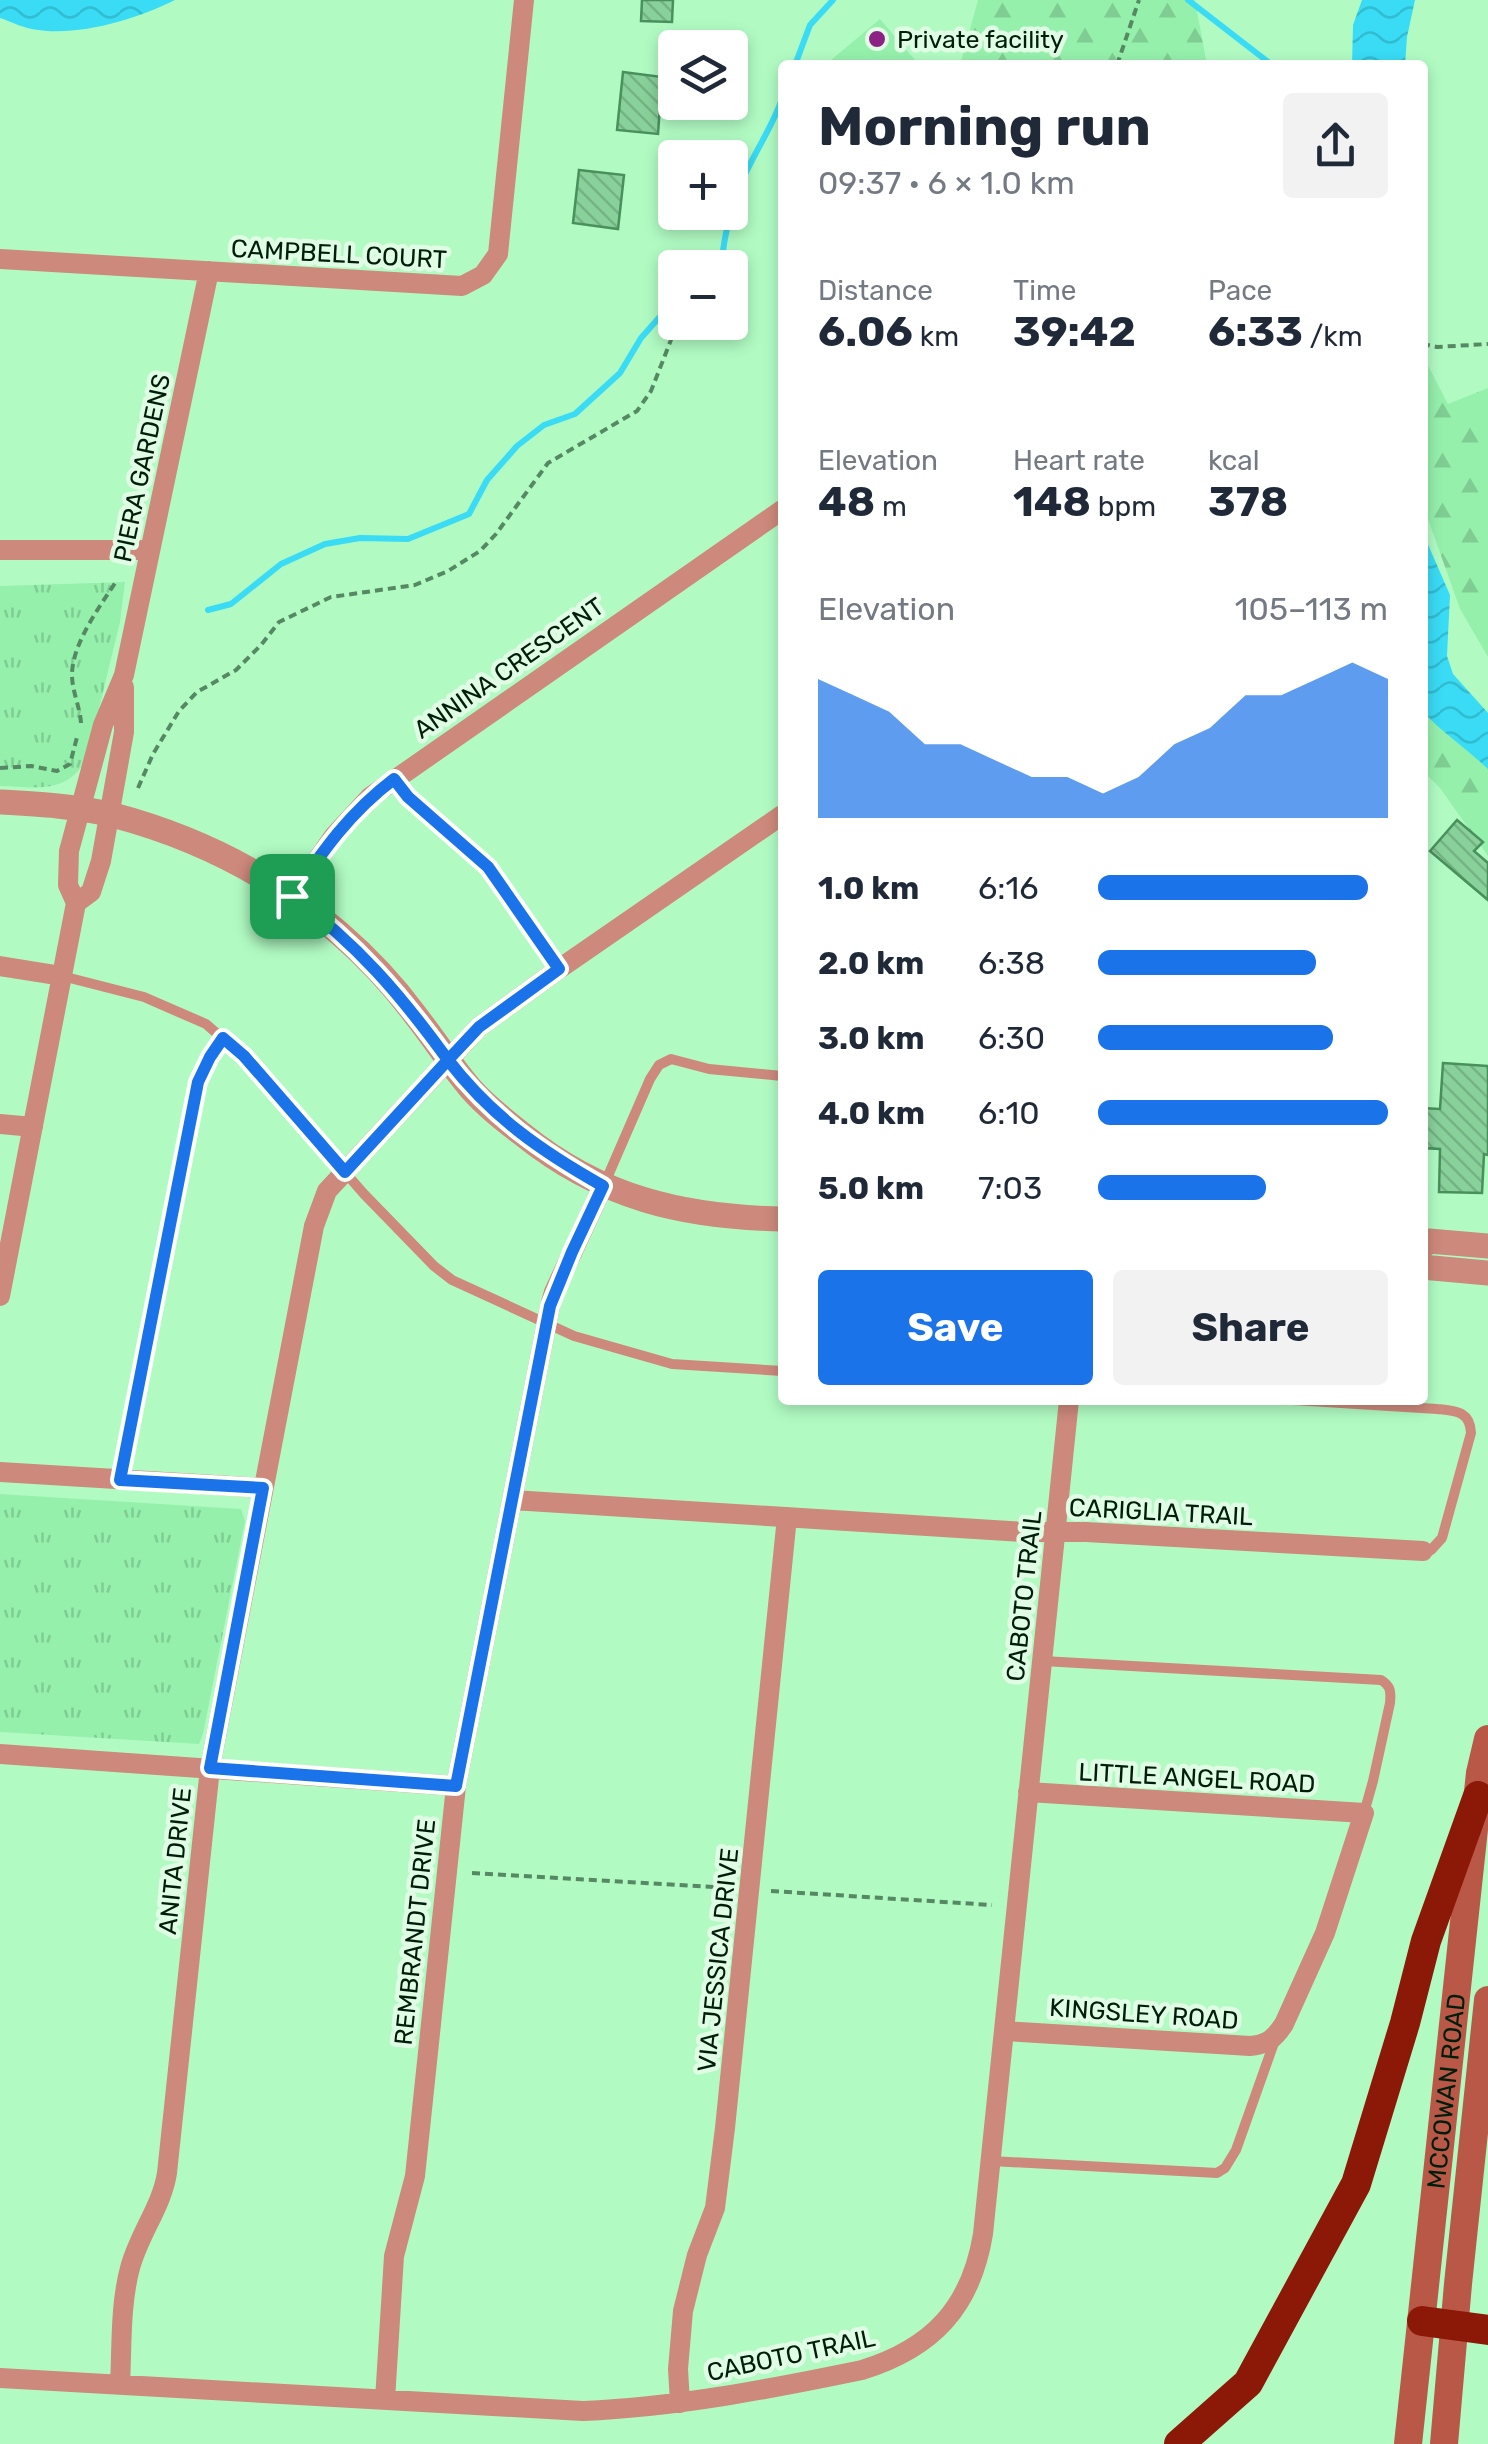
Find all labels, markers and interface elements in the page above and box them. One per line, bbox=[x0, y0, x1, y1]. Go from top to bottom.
place label: Private facility bbox=[897, 25, 1064, 54]
marker: Private facility bbox=[866, 28, 888, 50]
map controls bbox=[658, 30, 748, 340]
button: layers bbox=[658, 30, 748, 120]
button: share bbox=[1283, 93, 1388, 198]
text: Morning run bbox=[818, 94, 1151, 159]
button: + bbox=[658, 140, 748, 230]
text: 09:37 · 6 × 1.0 km bbox=[818, 164, 1075, 202]
street label: CAMPBELL COURT bbox=[230, 234, 448, 274]
button: − bbox=[658, 250, 748, 340]
text: Distance bbox=[818, 274, 933, 307]
text: Time bbox=[1013, 274, 1076, 307]
text: Pace bbox=[1208, 274, 1272, 307]
text: 6.06 bbox=[818, 307, 913, 357]
text: 39:42 bbox=[1013, 307, 1136, 357]
text: 6:33 bbox=[1208, 307, 1303, 357]
text: km bbox=[913, 320, 959, 353]
text: /km bbox=[1303, 320, 1363, 353]
street label: PIERA GARDENS bbox=[108, 371, 176, 565]
text: Elevation bbox=[818, 444, 938, 477]
text: Heart rate bbox=[1013, 444, 1145, 477]
text: kcal bbox=[1208, 444, 1259, 477]
text: 48 bbox=[818, 477, 875, 527]
text: 148 bbox=[1013, 477, 1091, 527]
text: 378 bbox=[1208, 477, 1288, 527]
text: m bbox=[875, 490, 907, 523]
text: bpm bbox=[1091, 490, 1156, 523]
text: Elevation bbox=[818, 590, 955, 628]
text: 105–113 m bbox=[1235, 590, 1388, 628]
street label: ANNINA CRESCENT bbox=[408, 592, 610, 744]
pin bbox=[250, 854, 335, 939]
icon: arrive bbox=[265, 869, 320, 924]
text: 1.0 km bbox=[818, 869, 919, 907]
text: 6:16 bbox=[978, 869, 1038, 907]
text: 2.0 km bbox=[818, 944, 924, 982]
text: 6:38 bbox=[978, 944, 1045, 982]
text: 3.0 km bbox=[818, 1019, 925, 1057]
text: 6:30 bbox=[978, 1019, 1045, 1057]
text: 4.0 km bbox=[818, 1094, 925, 1132]
text: 6:10 bbox=[978, 1094, 1040, 1132]
text: 5.0 km bbox=[818, 1169, 924, 1207]
text: 7:03 bbox=[978, 1169, 1042, 1207]
button: Save bbox=[818, 1270, 1093, 1385]
button: Share bbox=[1113, 1270, 1388, 1385]
street label: CARIGLIA TRAIL bbox=[1068, 1493, 1254, 1531]
street label: CABOTO TRAIL bbox=[1001, 1509, 1047, 1683]
street label: LITTLE ANGEL ROAD bbox=[1078, 1757, 1316, 1799]
street label: ANITA DRIVE bbox=[153, 1786, 197, 1936]
street label: REMBRANDT DRIVE bbox=[389, 1817, 441, 2047]
street label: VIA JESSICA DRIVE bbox=[692, 1847, 744, 2073]
street label: MCCOWAN ROAD bbox=[1421, 1992, 1471, 2190]
street label: KINGSLEY ROAD bbox=[1048, 1993, 1240, 2035]
street label: CABOTO TRAIL bbox=[704, 2323, 878, 2387]

